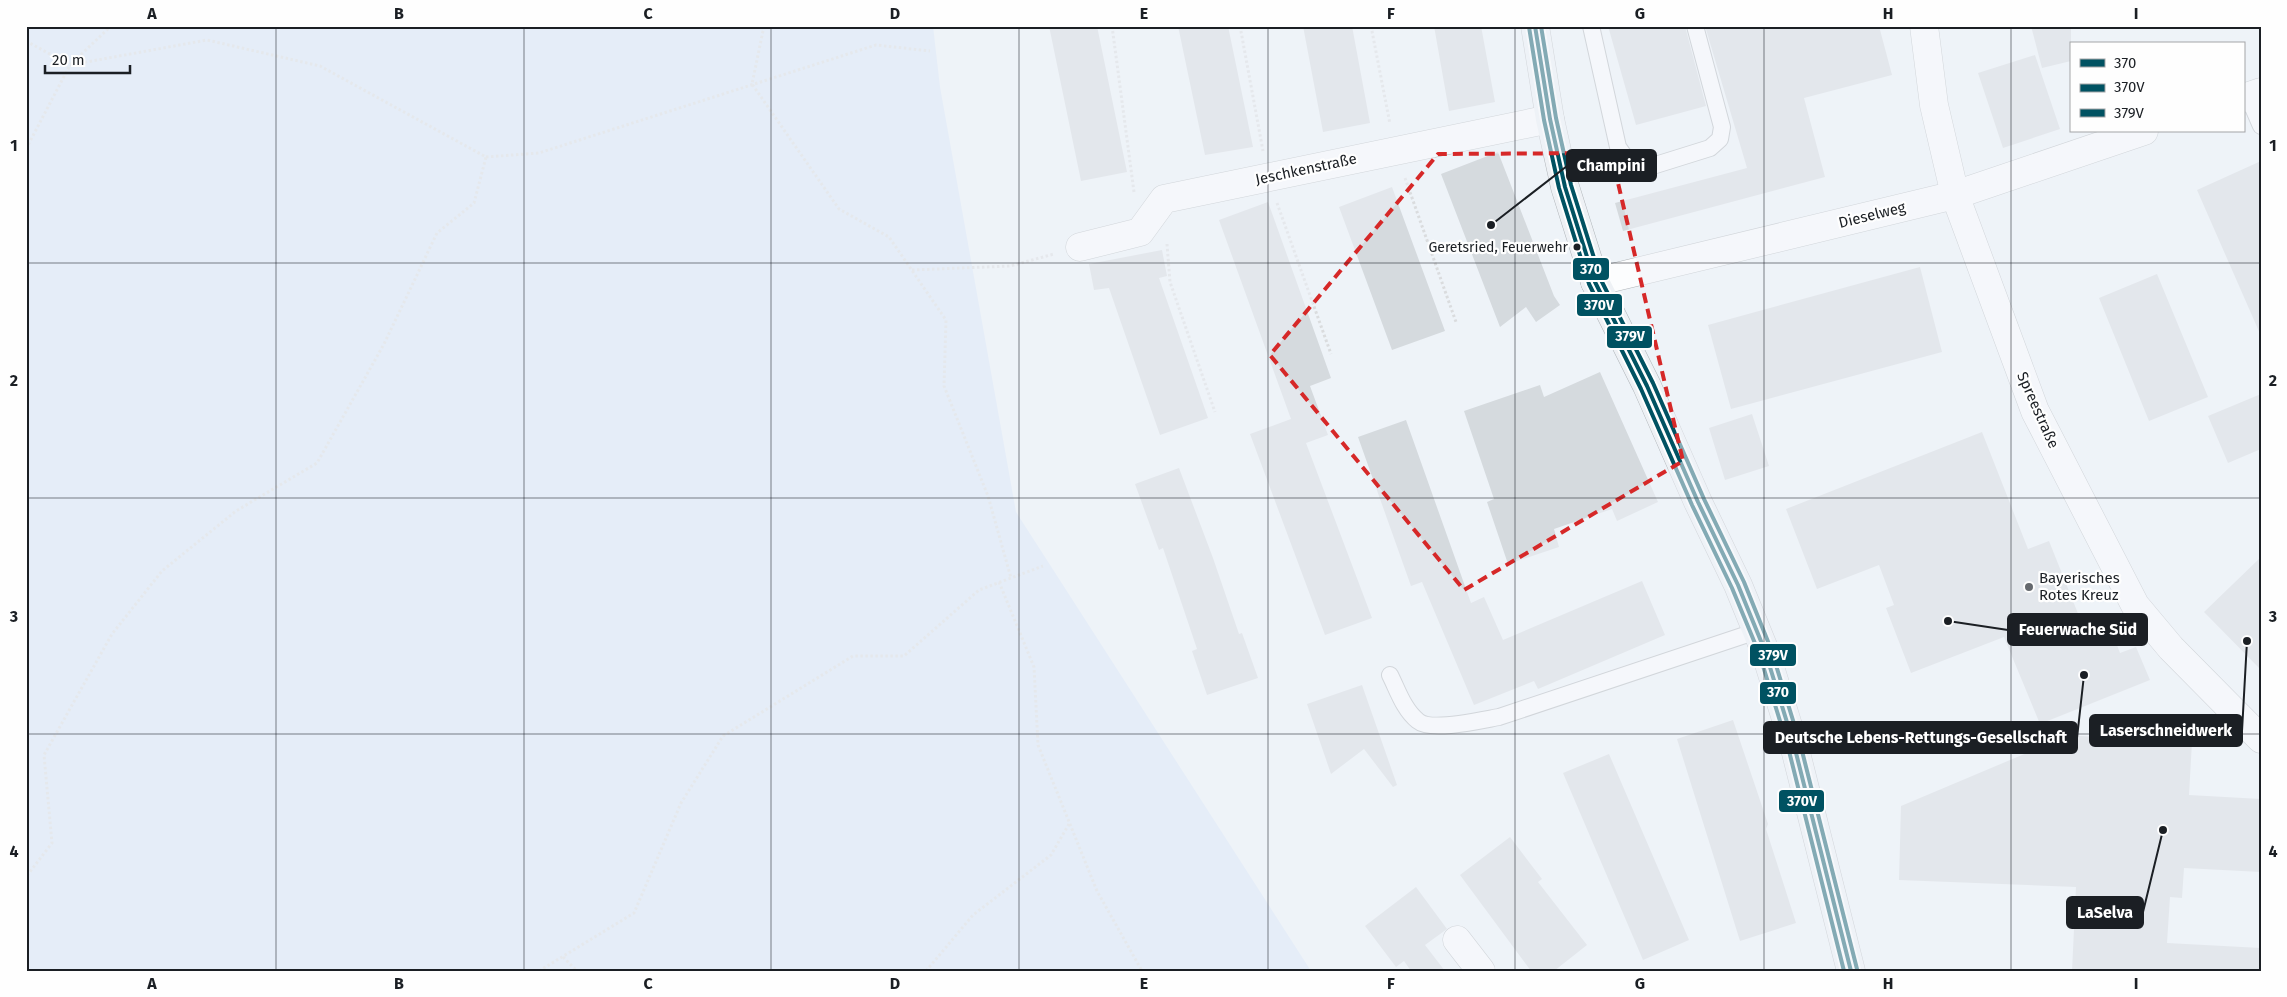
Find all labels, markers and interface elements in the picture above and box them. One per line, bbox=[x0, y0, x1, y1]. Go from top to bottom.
text: A bbox=[146, 4, 157, 23]
text: B bbox=[394, 4, 404, 23]
text: C bbox=[643, 4, 653, 23]
text: D bbox=[890, 4, 900, 23]
text: E bbox=[1140, 4, 1148, 23]
text: F bbox=[1387, 4, 1395, 23]
text: G bbox=[1635, 4, 1645, 23]
text: H bbox=[1883, 4, 1893, 23]
text: I bbox=[2134, 4, 2138, 23]
scale bar bbox=[45, 42, 130, 74]
legend bbox=[2070, 42, 2244, 132]
text: 20 m bbox=[52, 51, 85, 69]
text: 370 bbox=[2114, 54, 2136, 72]
text: 370V bbox=[2114, 78, 2145, 96]
text: 379V bbox=[2114, 104, 2145, 122]
text: 1 bbox=[10, 136, 18, 155]
text: 1 bbox=[2269, 136, 2277, 155]
street label: Jeschkenstraße bbox=[1254, 149, 1358, 189]
callout: Champini bbox=[1567, 150, 1656, 181]
text: Champini bbox=[1577, 156, 1645, 175]
street label: Dieselweg bbox=[1837, 198, 1908, 232]
place label: Geretsried, Feuerwehr bbox=[1428, 239, 1569, 256]
marker: Geretsried, Feuerwehr bbox=[1572, 242, 1582, 252]
line badge: 370 bbox=[1572, 257, 1610, 281]
text: 370 bbox=[1579, 261, 1602, 278]
line badge: 370V bbox=[1576, 293, 1623, 317]
text: 370V bbox=[1583, 297, 1615, 314]
line badge: 379V bbox=[1606, 325, 1653, 349]
text: 379V bbox=[1614, 328, 1646, 345]
street label: Spreestraße bbox=[2013, 369, 2063, 451]
text: 2 bbox=[10, 371, 18, 390]
text: 2 bbox=[2269, 371, 2277, 390]
place label: Bayerisches Rotes Kreuz bbox=[2039, 569, 2120, 604]
marker: Bayerisches Rotes Kreuz bbox=[2023, 581, 2035, 593]
text: 3 bbox=[9, 607, 18, 626]
text: 3 bbox=[2268, 607, 2277, 626]
callout: Feuerwache Süd bbox=[2008, 614, 2147, 645]
text: Feuerwache Süd bbox=[2019, 620, 2137, 639]
line badge: 379V bbox=[1749, 643, 1797, 667]
text: 379V bbox=[1757, 647, 1789, 664]
line badge: 370 bbox=[1759, 681, 1797, 705]
text: 370 bbox=[1766, 684, 1789, 701]
callout: Laserschneidwerk bbox=[2090, 715, 2242, 746]
text: Laserschneidwerk bbox=[2100, 721, 2232, 740]
callout: Deutsche Lebens-Rettungs-Gesellschaft bbox=[1764, 722, 2077, 753]
text: Deutsche Lebens-Rettungs-Gesellschaft bbox=[1775, 728, 2068, 747]
line badge: 370V bbox=[1778, 789, 1825, 813]
text: 370V bbox=[1786, 793, 1818, 810]
text: 4 bbox=[9, 842, 19, 861]
text: 4 bbox=[2268, 842, 2278, 861]
callout: LaSelva bbox=[2067, 897, 2143, 928]
text: LaSelva bbox=[2077, 903, 2133, 922]
text: A bbox=[146, 974, 157, 993]
text: B bbox=[394, 974, 404, 993]
text: C bbox=[643, 974, 653, 993]
text: D bbox=[890, 974, 900, 993]
text: E bbox=[1140, 974, 1148, 993]
text: F bbox=[1387, 974, 1395, 993]
text: G bbox=[1635, 974, 1645, 993]
text: H bbox=[1883, 974, 1893, 993]
text: I bbox=[2134, 974, 2138, 993]

